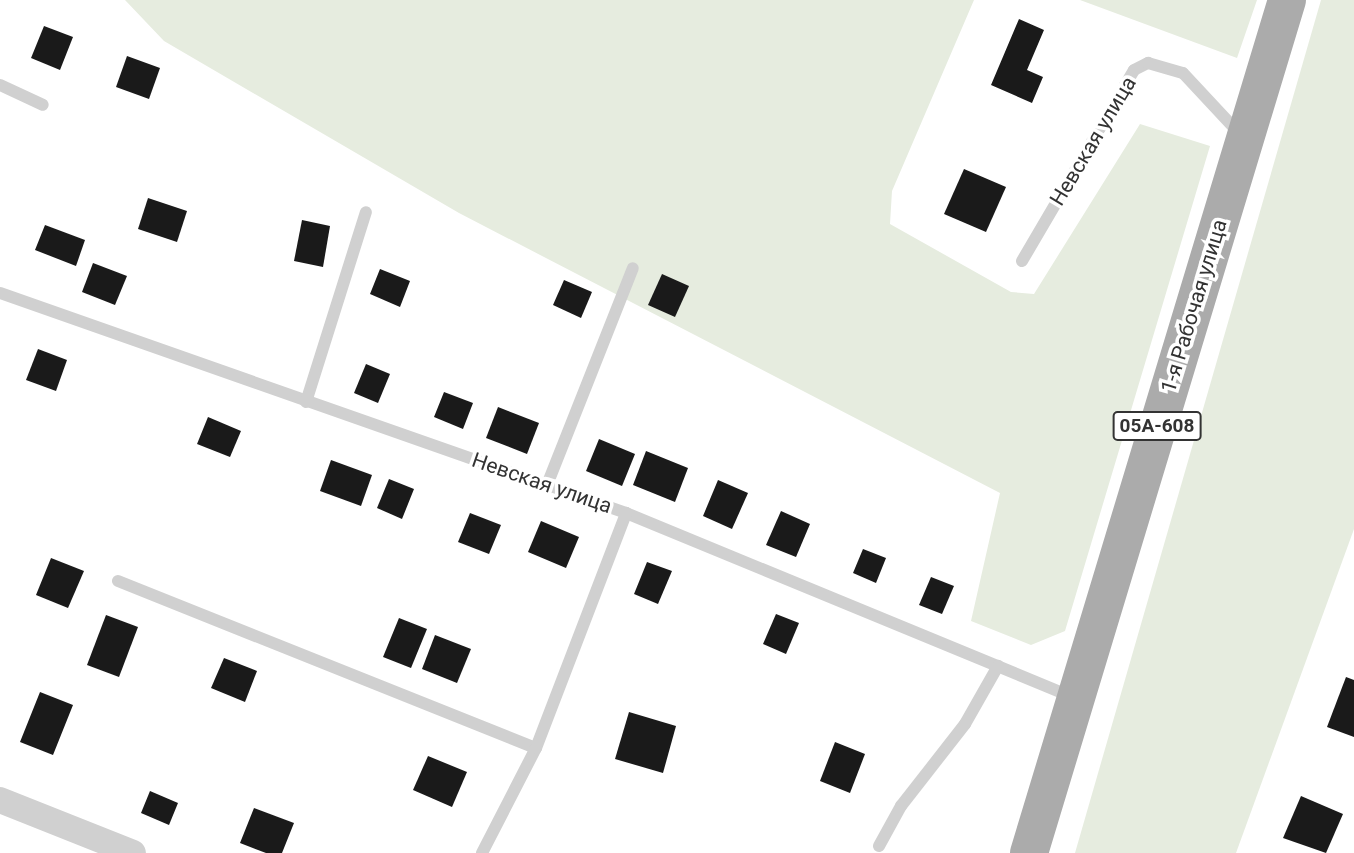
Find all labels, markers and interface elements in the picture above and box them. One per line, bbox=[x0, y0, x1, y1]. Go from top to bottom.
street label: Невская улица bbox=[1045, 72, 1141, 210]
street label: 1-я Рабочая улица bbox=[1156, 216, 1232, 396]
road number: 05А-608 bbox=[1112, 410, 1202, 442]
street label: Невская улица bbox=[469, 447, 615, 519]

